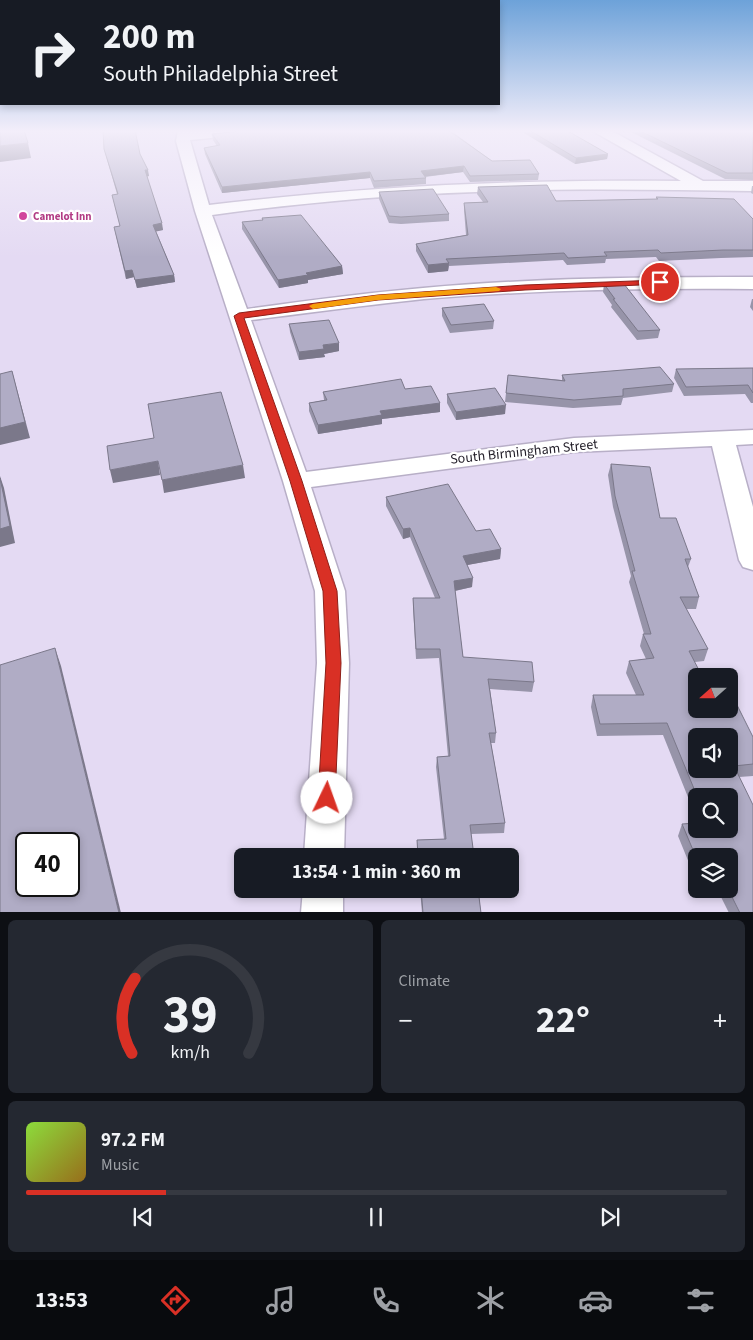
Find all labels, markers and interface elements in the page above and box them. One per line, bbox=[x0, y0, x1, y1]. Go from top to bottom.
text: 200 m bbox=[103, 12, 195, 62]
icon: right bbox=[20, 20, 85, 85]
text: South Philadelphia Street bbox=[103, 58, 338, 90]
place label: Camelot Inn bbox=[33, 209, 92, 224]
marker: Camelot Inn bbox=[17, 210, 29, 222]
pin bbox=[639, 261, 681, 303]
icon: arrive bbox=[646, 268, 674, 296]
street label: South Birmingham Street bbox=[449, 434, 599, 470]
north arrow bbox=[688, 668, 738, 718]
map controls bbox=[688, 668, 738, 898]
button: sound bbox=[688, 728, 738, 778]
position arrow bbox=[300, 771, 352, 823]
button: search bbox=[688, 788, 738, 838]
speed limit sign: 40 bbox=[15, 832, 80, 897]
button: layers bbox=[688, 848, 738, 898]
text: 13:54 · 1 min · 360 m bbox=[292, 859, 461, 886]
text: Climate bbox=[399, 970, 450, 992]
text: 39 bbox=[163, 979, 218, 1053]
text: 22° bbox=[536, 993, 590, 1047]
text: − bbox=[399, 1001, 412, 1041]
text: + bbox=[713, 1001, 727, 1041]
text: km/h bbox=[170, 1040, 210, 1065]
text: 97.2 FM bbox=[101, 1127, 165, 1154]
text: Music bbox=[101, 1154, 139, 1176]
icon: previous bbox=[129, 1203, 157, 1231]
icon: pause bbox=[362, 1203, 390, 1231]
icon: next bbox=[596, 1203, 624, 1231]
icon: directions bbox=[158, 1283, 193, 1318]
icon: music bbox=[263, 1283, 298, 1318]
icon: phone bbox=[368, 1283, 403, 1318]
icon: climate bbox=[473, 1283, 508, 1318]
icon: car bbox=[578, 1283, 613, 1318]
icon: filters bbox=[683, 1283, 718, 1318]
text: 13:53 bbox=[35, 1284, 88, 1316]

